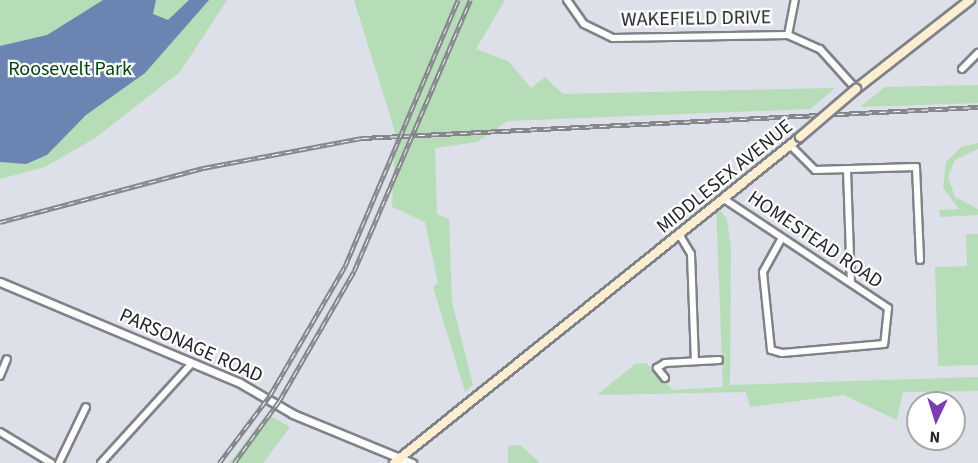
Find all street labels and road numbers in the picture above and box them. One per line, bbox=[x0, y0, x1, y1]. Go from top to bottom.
street label: WAKEFIELD DRIVE bbox=[621, 6, 771, 32]
street label: MIDDLESEX AVENUE bbox=[652, 115, 798, 239]
street label: HOMESTEAD ROAD bbox=[743, 186, 887, 294]
street label: PARSONAGE ROAD bbox=[116, 304, 266, 388]

